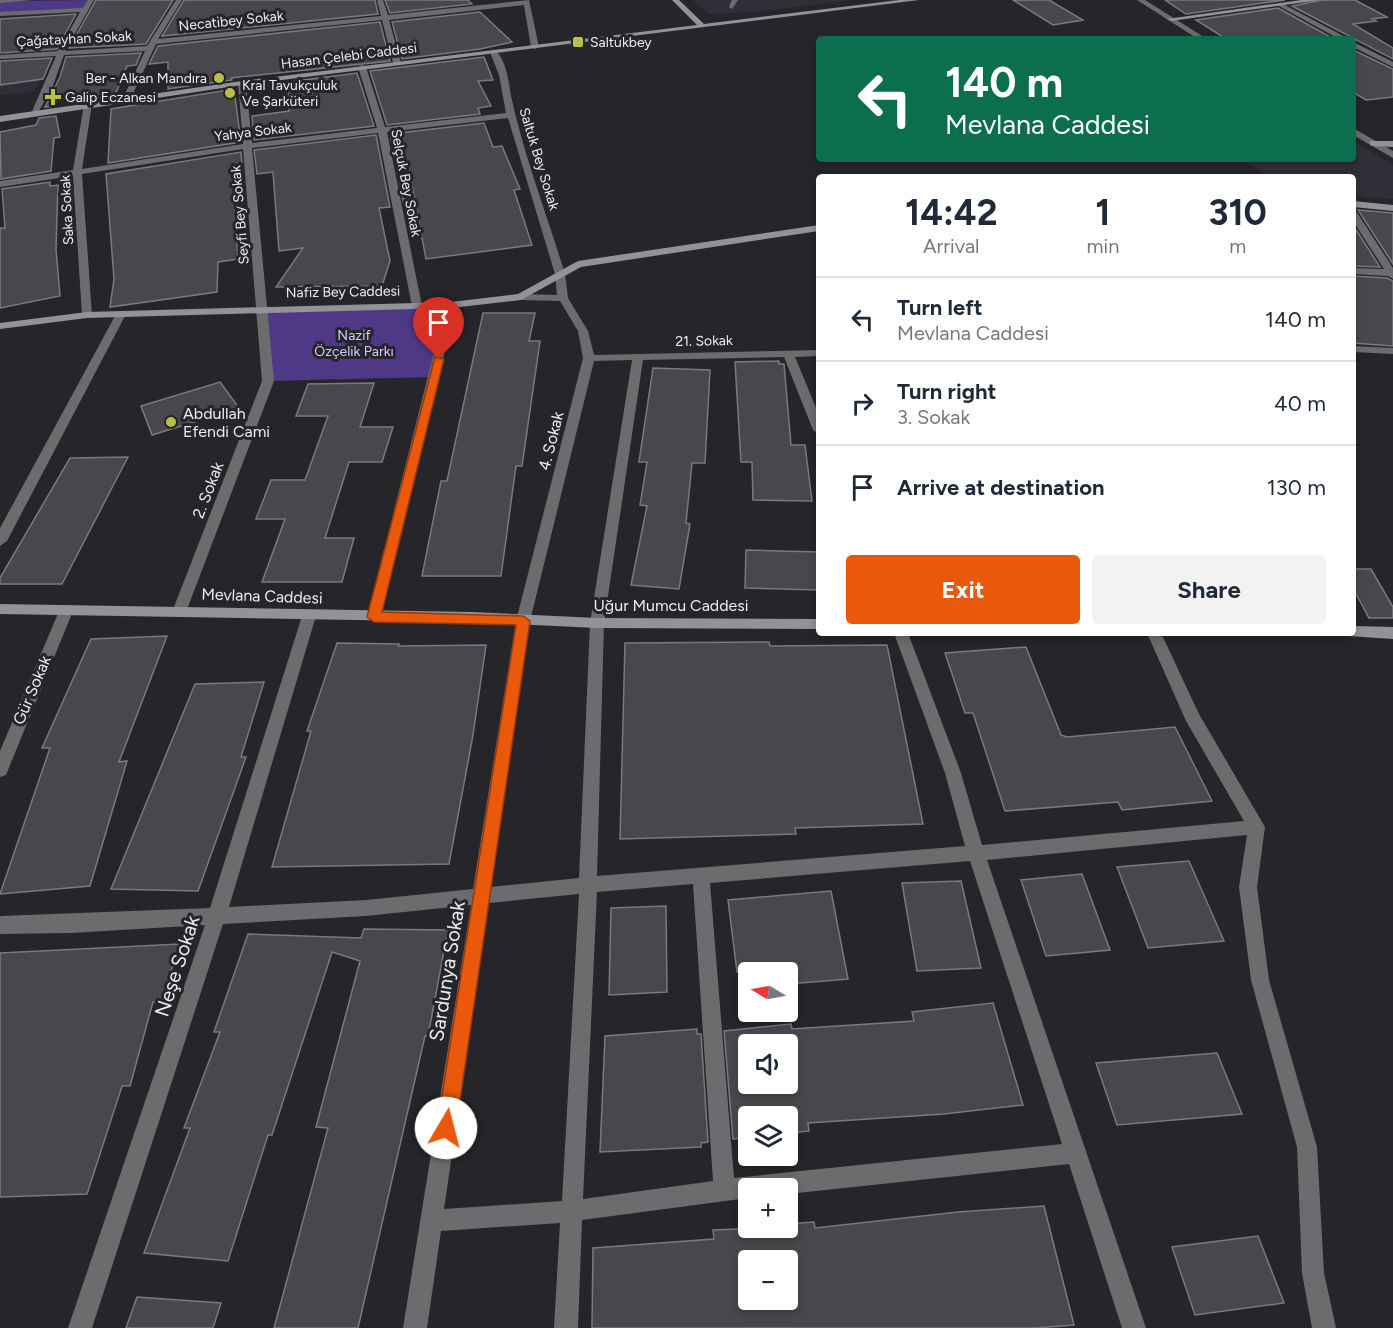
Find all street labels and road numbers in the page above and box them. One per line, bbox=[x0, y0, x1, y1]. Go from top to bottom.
street label: Necatibey Sokak bbox=[178, 7, 285, 35]
street label: Çağatayhan Sokak bbox=[16, 27, 132, 51]
street label: Hasan Çelebi Caddesi bbox=[280, 39, 418, 73]
street label: Saltuk Bey Sokak bbox=[515, 106, 563, 213]
street label: Yahya Sokak bbox=[213, 119, 293, 145]
street label: Selçuk Bey Sokak bbox=[387, 128, 425, 238]
street label: Seyfi Bey Sokak bbox=[227, 165, 253, 265]
street label: Saka Sokak bbox=[57, 174, 77, 246]
street label: Nafiz Bey Caddesi bbox=[286, 283, 400, 301]
street label: 21. Sokak bbox=[675, 332, 733, 350]
street label: 4. Sokak bbox=[535, 409, 568, 472]
street label: 2. Sokak bbox=[189, 459, 227, 521]
street label: Mevlana Caddesi bbox=[201, 584, 323, 608]
street label: Uğur Mumcu Caddesi bbox=[594, 596, 748, 615]
street label: Gür Sokak bbox=[9, 652, 55, 727]
street label: Sardunya Sokak bbox=[424, 899, 470, 1043]
street label: Neşe Sokak bbox=[149, 912, 205, 1020]

